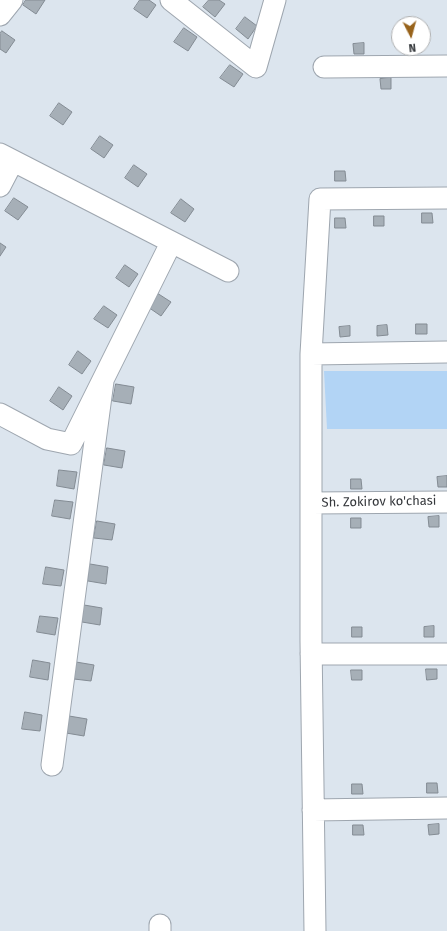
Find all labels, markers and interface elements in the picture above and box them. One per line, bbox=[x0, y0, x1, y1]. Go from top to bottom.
north arrow bbox=[391, 16, 431, 56]
text: N bbox=[408, 41, 417, 54]
street label: Sh. Zokirov ko'chasi bbox=[321, 493, 437, 511]

